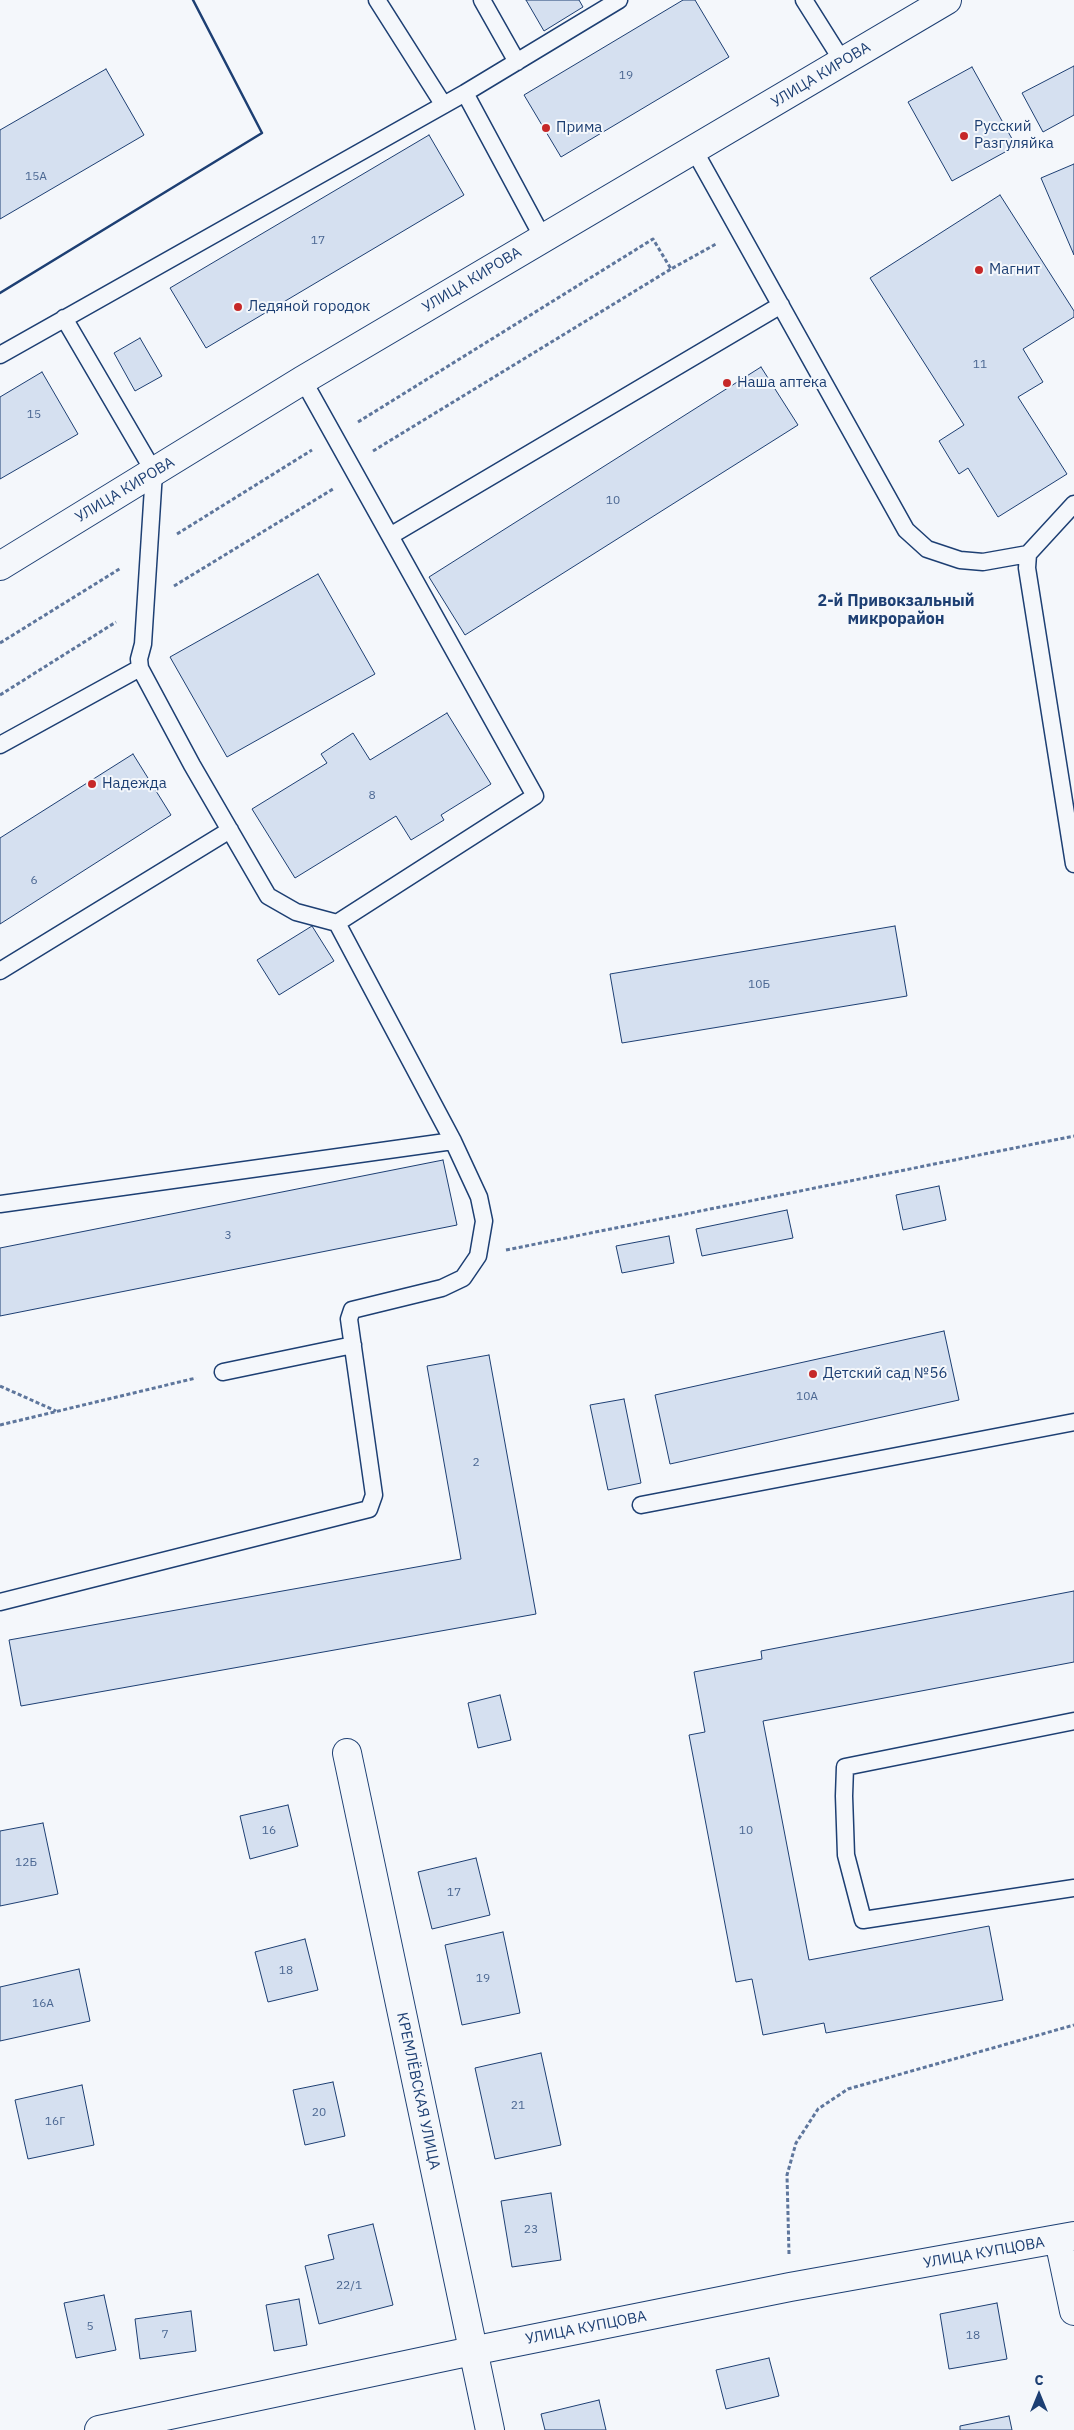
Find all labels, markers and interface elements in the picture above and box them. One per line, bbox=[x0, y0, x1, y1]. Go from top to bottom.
street label: УЛИЦА КИРОВА bbox=[768, 38, 874, 112]
house number: 19 bbox=[619, 69, 633, 83]
place label: Русский Разгуляйка bbox=[974, 118, 1054, 153]
place label: Прима bbox=[556, 119, 602, 137]
marker: Прима bbox=[540, 122, 552, 134]
marker: Русский Разгуляйка bbox=[958, 130, 970, 142]
house number: 15А bbox=[25, 170, 47, 184]
house number: 17 bbox=[311, 234, 325, 248]
street label: УЛИЦА КИРОВА bbox=[419, 243, 525, 317]
place label: Магнит bbox=[989, 261, 1040, 279]
marker: Магнит bbox=[973, 264, 985, 276]
place label: Ледяной городок bbox=[248, 298, 370, 316]
marker: Ледяной городок bbox=[232, 301, 244, 313]
house number: 11 bbox=[973, 358, 987, 372]
place label: Наша аптека bbox=[737, 374, 827, 392]
marker: Наша аптека bbox=[721, 377, 733, 389]
house number: 15 bbox=[27, 408, 41, 422]
street label: УЛИЦА КИРОВА bbox=[72, 453, 178, 527]
house number: 10 bbox=[606, 494, 620, 508]
district label: 2-й Привокзальный микрорайон bbox=[818, 591, 974, 629]
place label: Надежда bbox=[102, 775, 167, 793]
marker: Надежда bbox=[86, 778, 98, 790]
house number: 8 bbox=[368, 789, 376, 803]
house number: 6 bbox=[30, 874, 38, 888]
house number: 10Б bbox=[748, 978, 770, 992]
house number: 3 bbox=[224, 1229, 232, 1243]
place label: Детский сад №56 bbox=[823, 1365, 948, 1383]
marker: Детский сад №56 bbox=[807, 1368, 819, 1380]
house number: 10А bbox=[796, 1390, 818, 1404]
house number: 2 bbox=[472, 1456, 480, 1470]
house number: 16 bbox=[262, 1824, 276, 1838]
house number: 10 bbox=[739, 1824, 753, 1838]
house number: 12Б bbox=[15, 1856, 37, 1870]
house number: 17 bbox=[447, 1886, 461, 1900]
house number: 18 bbox=[279, 1964, 293, 1978]
house number: 19 bbox=[476, 1972, 490, 1986]
house number: 16А bbox=[32, 1997, 54, 2011]
street label: КРЕМЛЁВСКАЯ УЛИЦА bbox=[393, 2011, 443, 2171]
house number: 21 bbox=[511, 2099, 525, 2113]
house number: 20 bbox=[312, 2106, 326, 2120]
house number: 16Г bbox=[45, 2115, 65, 2129]
house number: 23 bbox=[524, 2223, 538, 2237]
street label: УЛИЦА КУПЦОВА bbox=[922, 2233, 1046, 2273]
house number: 22/1 bbox=[336, 2279, 362, 2293]
street label: УЛИЦА КУПЦОВА bbox=[524, 2307, 648, 2349]
house number: 5 bbox=[86, 2320, 94, 2334]
house number: 7 bbox=[161, 2328, 169, 2342]
house number: 18 bbox=[966, 2329, 980, 2343]
north arrow bbox=[1014, 2370, 1064, 2420]
text: С bbox=[1034, 2371, 1044, 2389]

